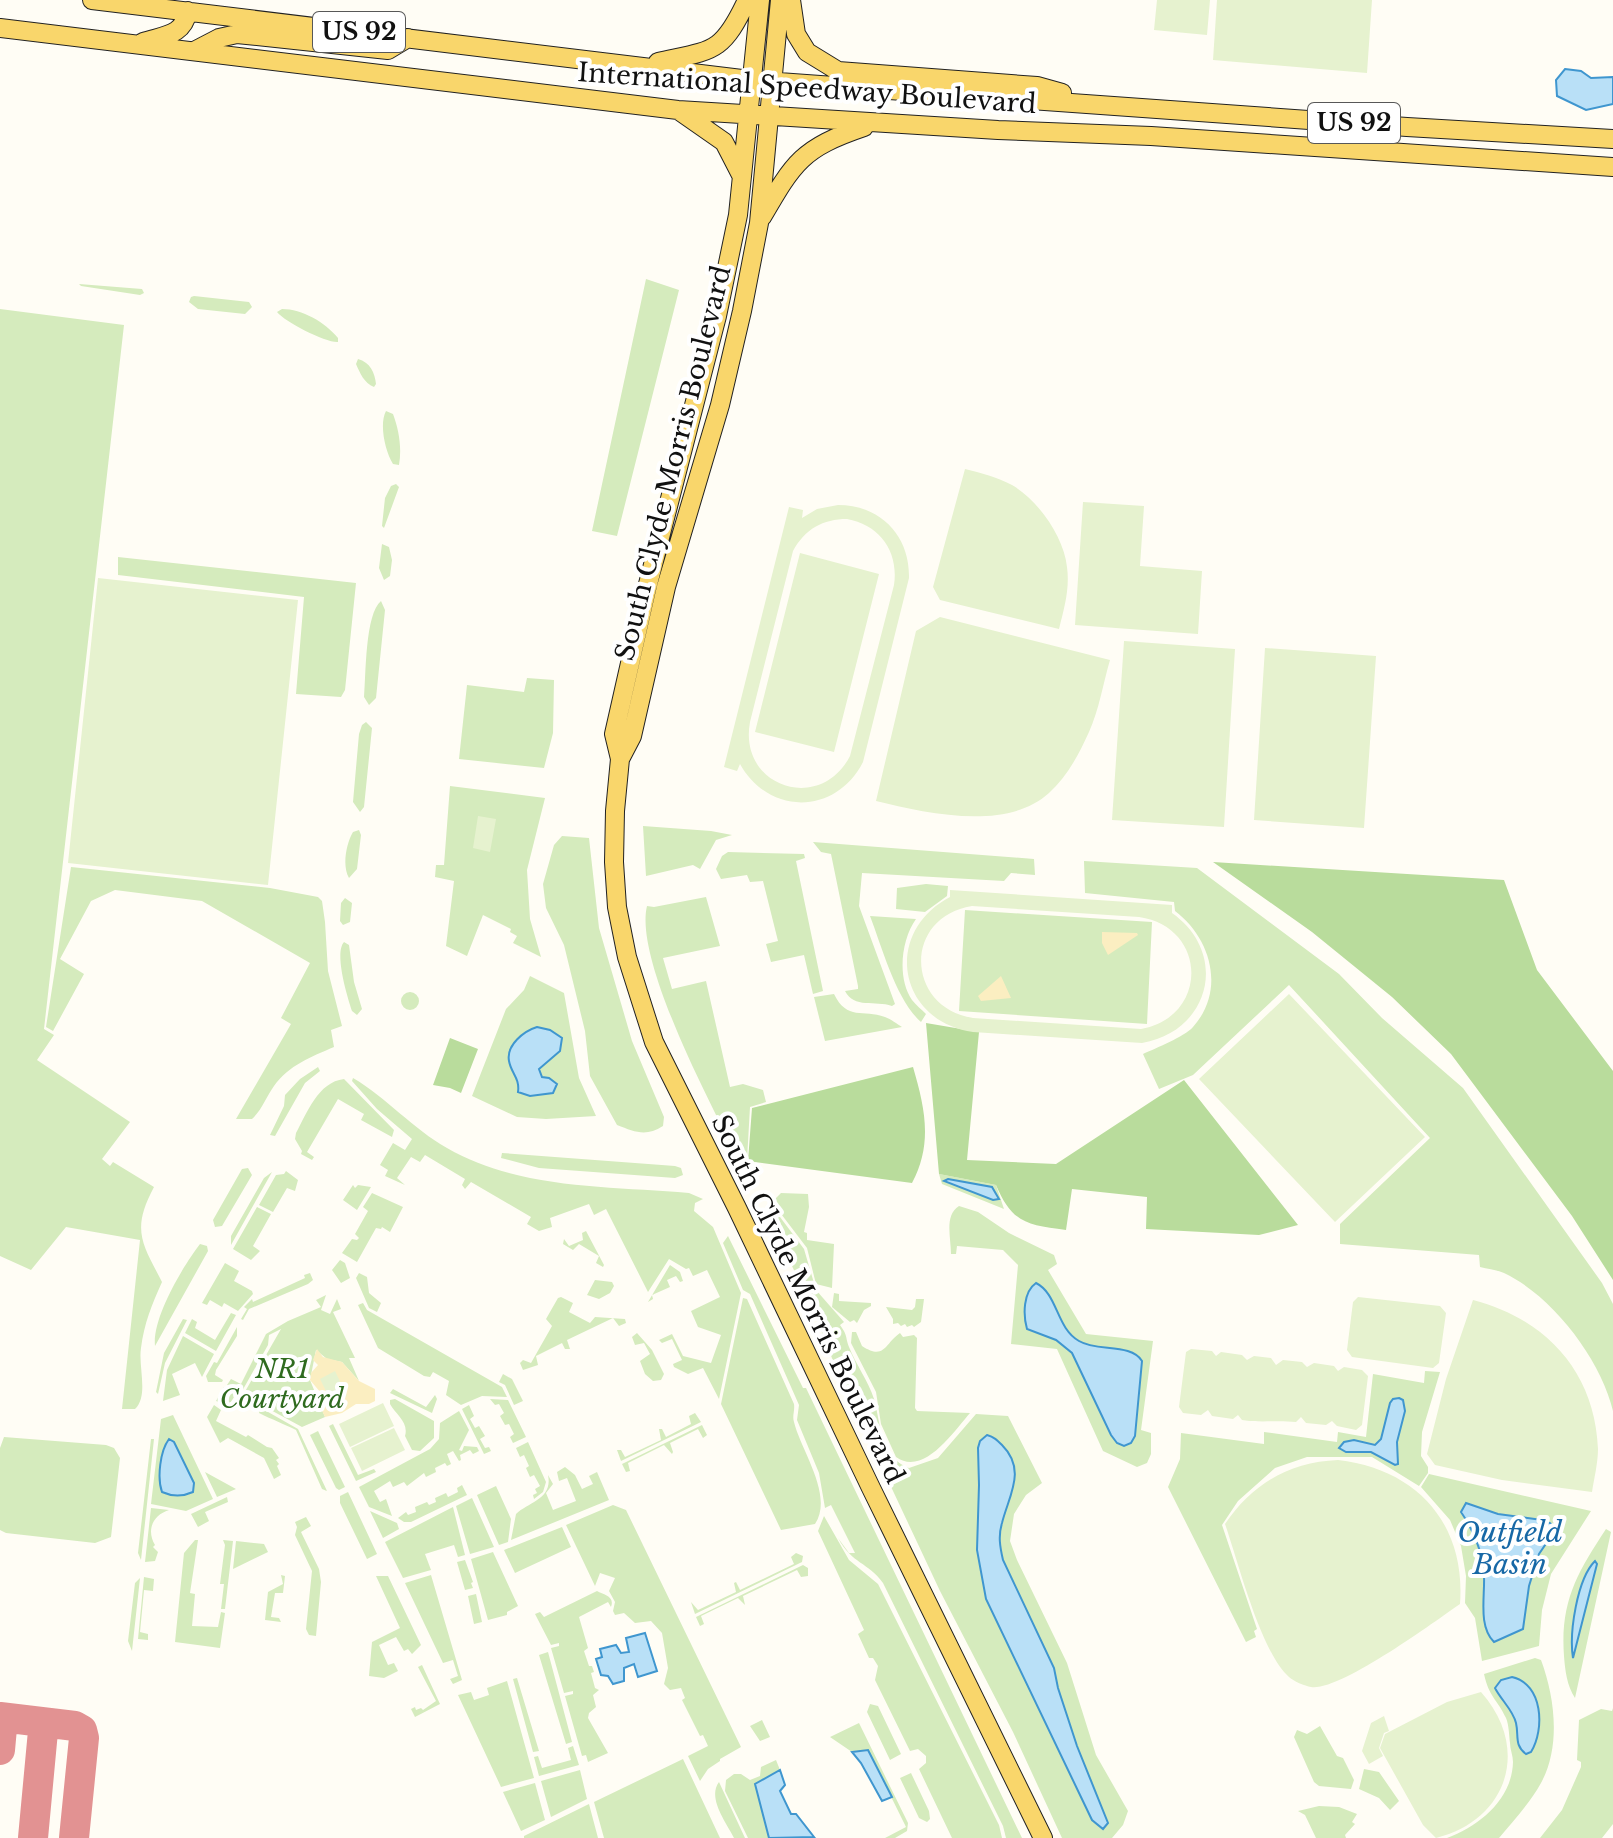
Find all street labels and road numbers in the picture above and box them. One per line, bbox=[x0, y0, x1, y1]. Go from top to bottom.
road number: US 92 bbox=[313, 12, 405, 52]
street label: International Speedway Boulevard bbox=[577, 56, 1037, 120]
road number: US 92 bbox=[1308, 103, 1400, 143]
street label: South Clyde Morris Boulevard bbox=[608, 262, 738, 664]
street label: South Clyde Morris Boulevard bbox=[705, 1109, 911, 1489]

